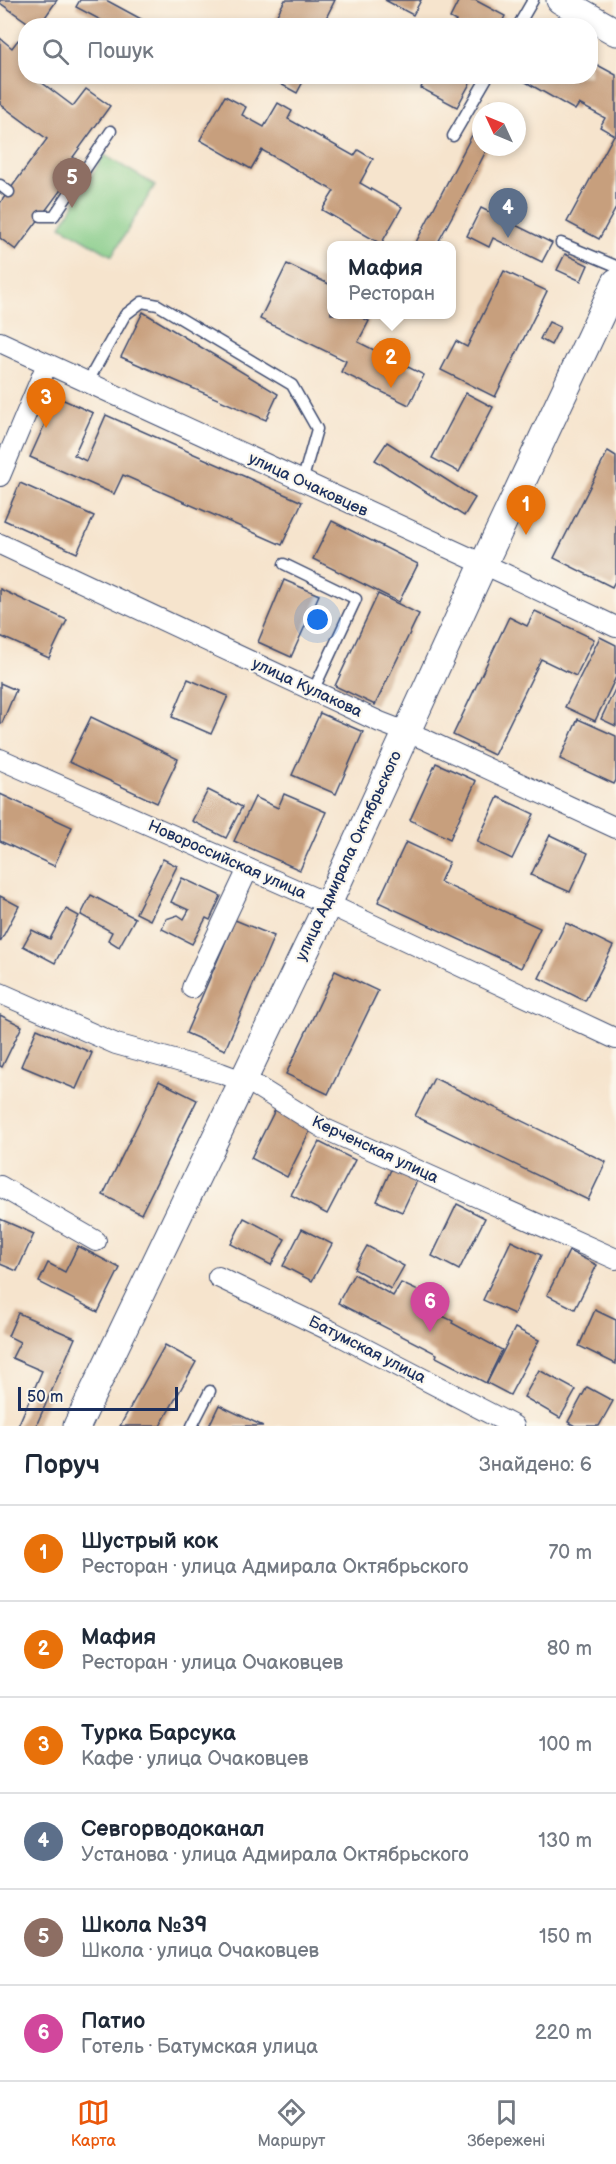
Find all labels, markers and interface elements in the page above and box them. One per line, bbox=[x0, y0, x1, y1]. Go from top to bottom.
search box bbox=[18, 18, 598, 84]
icon: search bbox=[39, 35, 72, 68]
text: Пошук bbox=[87, 38, 154, 65]
north arrow bbox=[472, 102, 526, 156]
pin: 5 bbox=[52, 158, 92, 208]
pin: 4 bbox=[488, 188, 528, 238]
popup bbox=[327, 241, 456, 319]
text: Мафия bbox=[348, 255, 423, 282]
text: Ресторан bbox=[348, 282, 435, 306]
pin: 2 bbox=[372, 338, 410, 388]
pin: 3 bbox=[26, 378, 66, 428]
street label: улица Очаковцев bbox=[245, 449, 371, 521]
pin: 1 bbox=[506, 486, 546, 535]
your location bbox=[303, 605, 332, 634]
street label: улица Кулакова bbox=[249, 654, 366, 722]
street label: улица Адмирала Октябрьского bbox=[292, 748, 406, 964]
street label: Новороссийская улица bbox=[145, 817, 310, 904]
street label: Керченская улица bbox=[309, 1112, 442, 1188]
pin: 6 bbox=[410, 1282, 450, 1332]
street label: Батумская улица bbox=[305, 1312, 429, 1388]
scale bar bbox=[18, 1384, 178, 1412]
text: 50 m bbox=[27, 1388, 63, 1407]
text: Поруч bbox=[24, 1450, 100, 1481]
text: Знайдено: 6 bbox=[479, 1453, 592, 1477]
text: Шустрый кок bbox=[81, 1528, 218, 1555]
text: 1 bbox=[39, 1541, 48, 1565]
text: 70 m bbox=[548, 1541, 592, 1565]
text: Ресторан · улица Адмирала Октябрьского bbox=[81, 1555, 468, 1579]
text: Мафия bbox=[81, 1624, 156, 1651]
text: 2 bbox=[38, 1637, 49, 1661]
text: 80 m bbox=[547, 1637, 592, 1661]
text: Ресторан · улица Очаковцев bbox=[81, 1651, 343, 1675]
text: Турка Барсука bbox=[81, 1720, 236, 1747]
text: 3 bbox=[38, 1733, 49, 1757]
text: 100 m bbox=[539, 1733, 592, 1757]
text: Кафе · улица Очаковцев bbox=[81, 1747, 309, 1771]
text: Севгорводоканал bbox=[81, 1816, 264, 1843]
text: 4 bbox=[38, 1829, 49, 1853]
text: 130 m bbox=[538, 1829, 592, 1853]
text: Установа · улица Адмирала Октябрьского bbox=[81, 1843, 469, 1867]
text: Школа №39 bbox=[81, 1912, 208, 1939]
text: 5 bbox=[38, 1925, 49, 1949]
text: 150 m bbox=[539, 1925, 592, 1949]
text: Школа · улица Очаковцев bbox=[81, 1939, 319, 1963]
text: Патио bbox=[81, 2008, 145, 2035]
text: 6 bbox=[37, 2021, 50, 2045]
text: 220 m bbox=[535, 2021, 592, 2045]
text: Готель · Батумская улица bbox=[81, 2035, 318, 2059]
tab: Карта bbox=[71, 2096, 116, 2151]
tab: Маршрут bbox=[257, 2096, 326, 2151]
tab: Збережені bbox=[467, 2096, 545, 2151]

